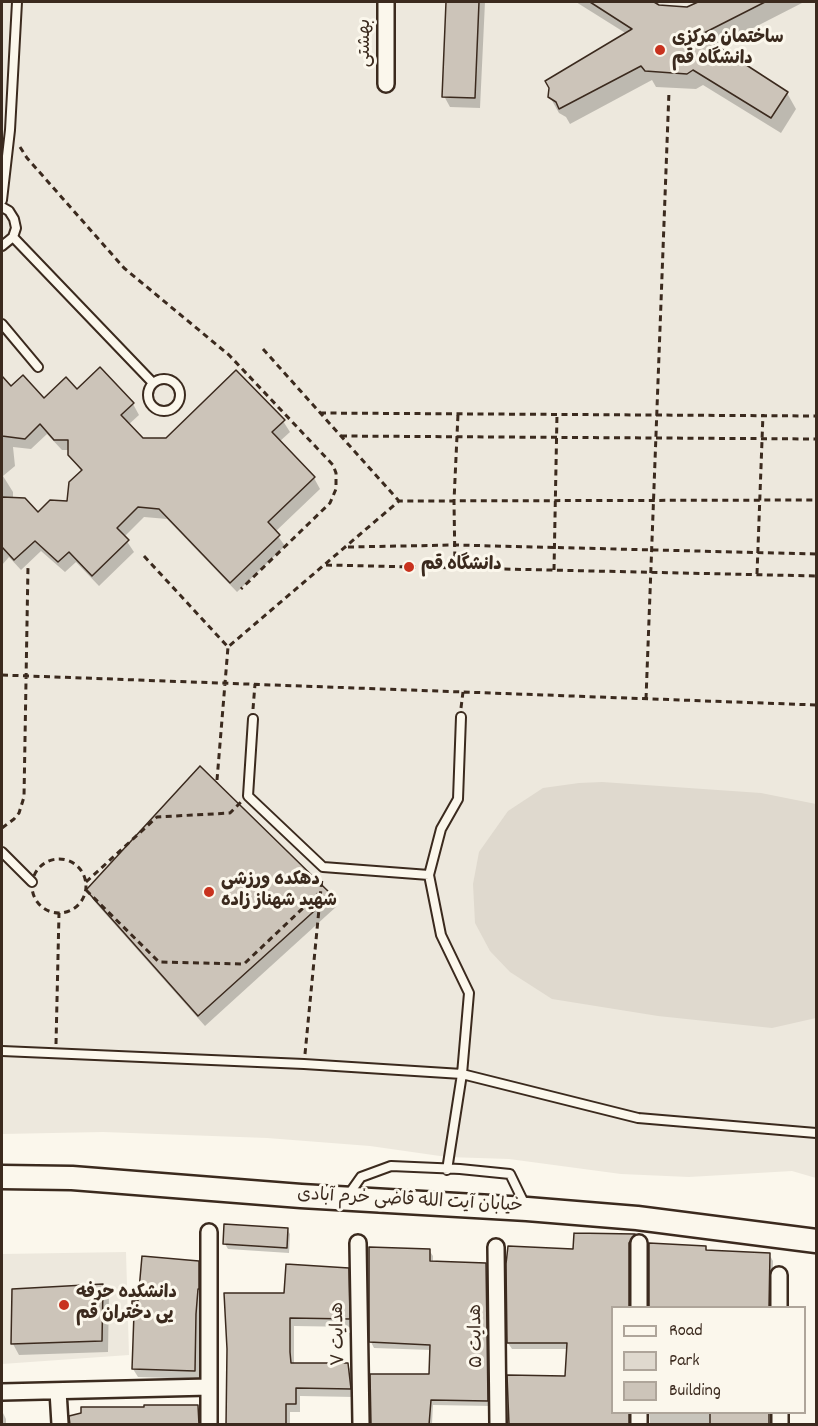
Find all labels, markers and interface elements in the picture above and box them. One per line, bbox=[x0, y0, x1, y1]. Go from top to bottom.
street label: بهشتی bbox=[356, 19, 378, 67]
place label: ساختمان مرکزی دانشگاه قم bbox=[672, 29, 784, 72]
marker: ساختمان مرکزی دانشگاه قم bbox=[653, 43, 667, 57]
place label: دانشگاه قم bbox=[421, 556, 502, 578]
marker: دانشگاه قم bbox=[402, 560, 416, 574]
place label: دهکده ورزشی شهید شهناز زاده bbox=[221, 871, 337, 914]
marker: دهکده ورزشی شهید شهناز زاده bbox=[202, 885, 216, 899]
street label: خیابان آیت الله قاضی خرم آبادی bbox=[297, 1185, 523, 1219]
place label: دانشکده حرفه یی دختران قم bbox=[76, 1284, 177, 1326]
marker: دانشکده حرفه یی دختران قم bbox=[57, 1298, 71, 1312]
street label: هدایت ۷ bbox=[329, 1302, 351, 1366]
street label: هدایت ۵ bbox=[467, 1304, 489, 1368]
legend bbox=[611, 1306, 806, 1414]
text: Road bbox=[669, 1319, 703, 1344]
text: Park bbox=[669, 1349, 700, 1374]
text: Building bbox=[669, 1379, 721, 1404]

